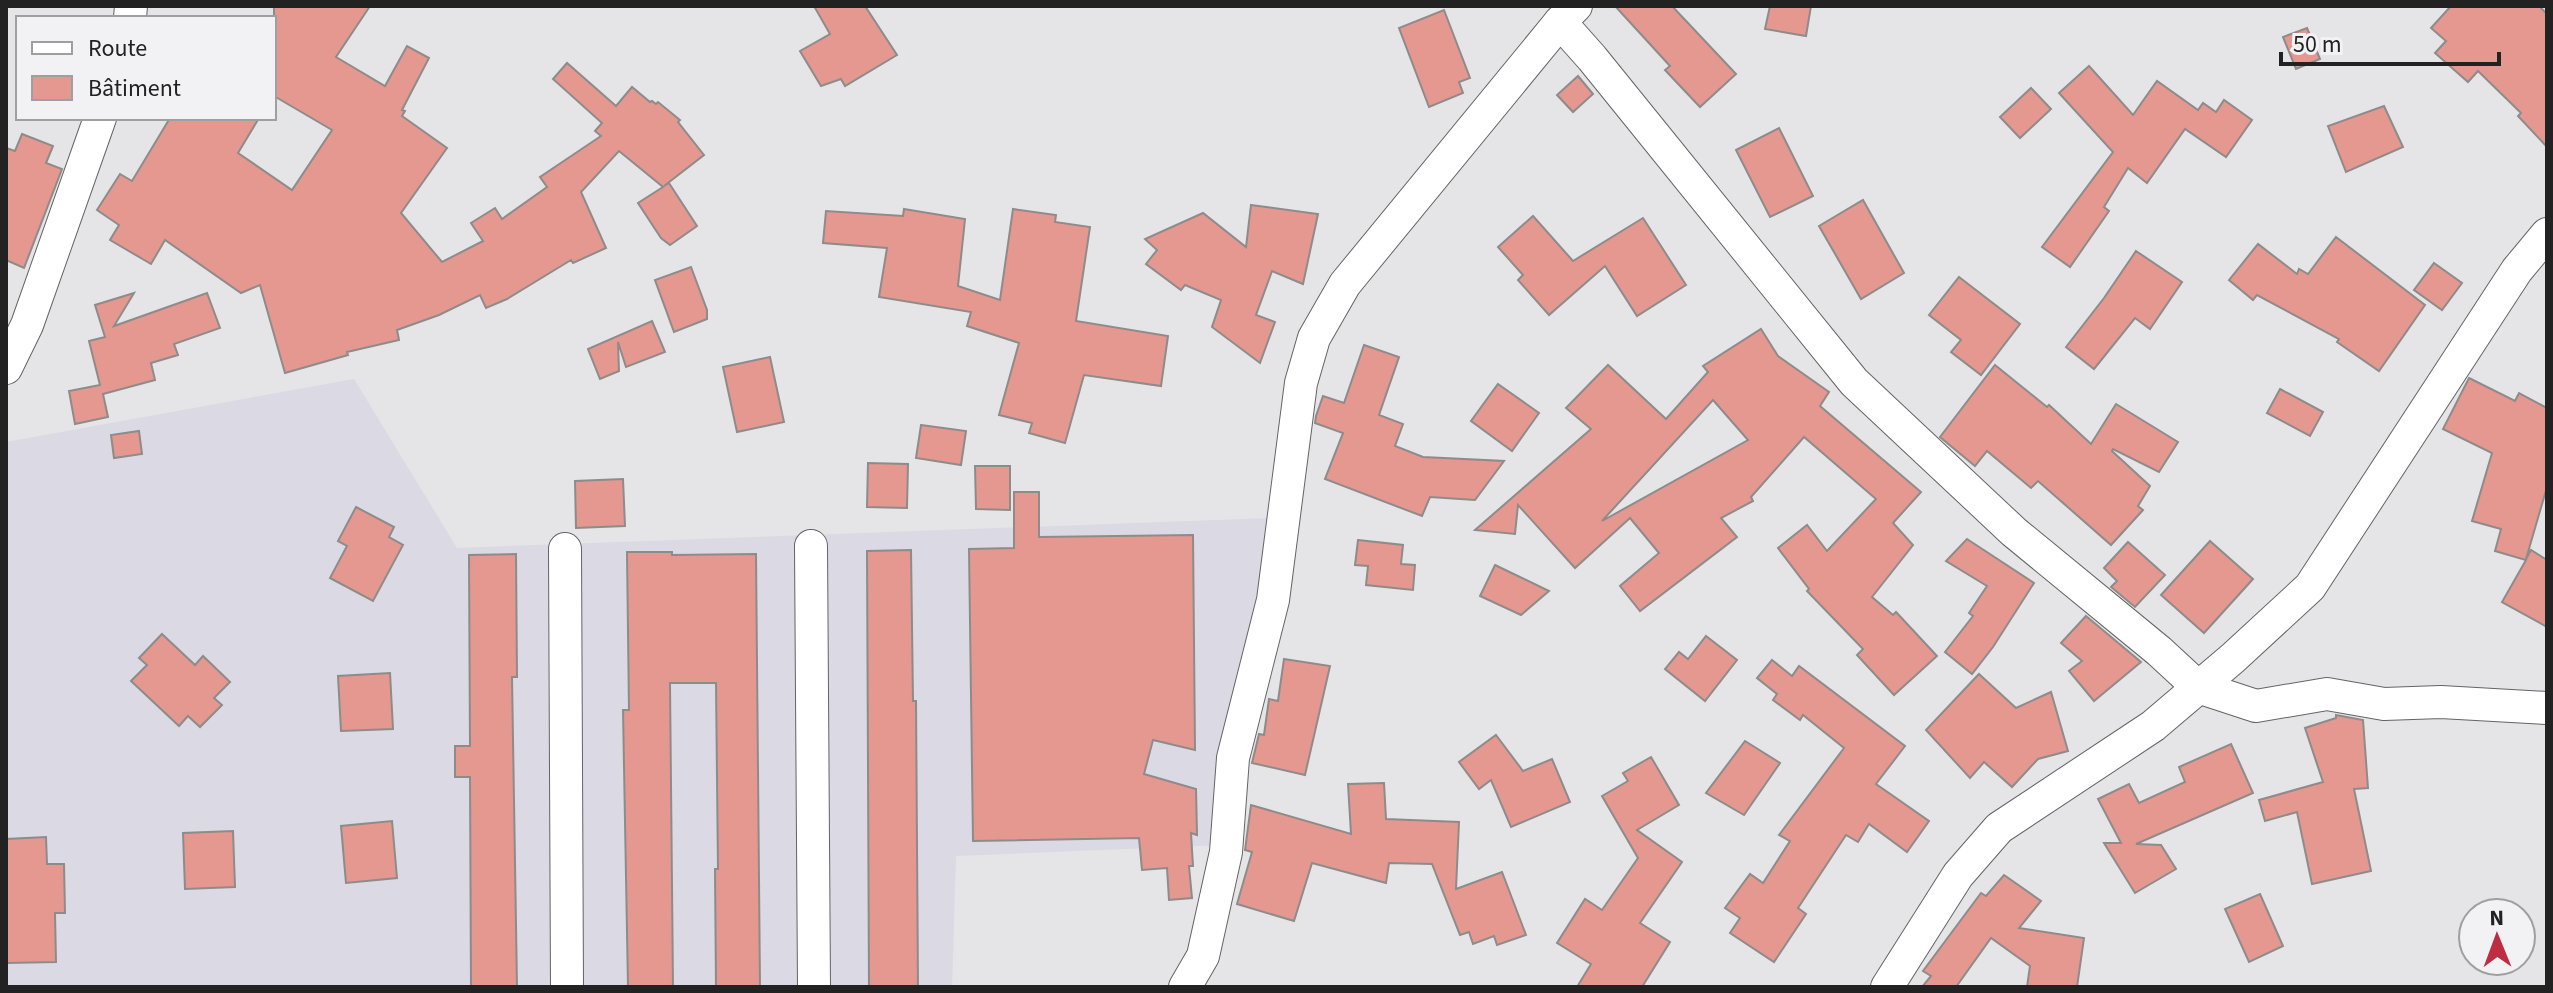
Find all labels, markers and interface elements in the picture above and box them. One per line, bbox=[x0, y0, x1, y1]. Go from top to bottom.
legend bbox=[16, 16, 276, 120]
scale bar bbox=[2281, 16, 2499, 66]
text: 50 m bbox=[2293, 27, 2342, 62]
text: Route bbox=[88, 31, 147, 66]
text: Bâtiment bbox=[88, 71, 181, 106]
north arrow bbox=[2457, 897, 2537, 977]
text: N bbox=[2489, 902, 2504, 934]

